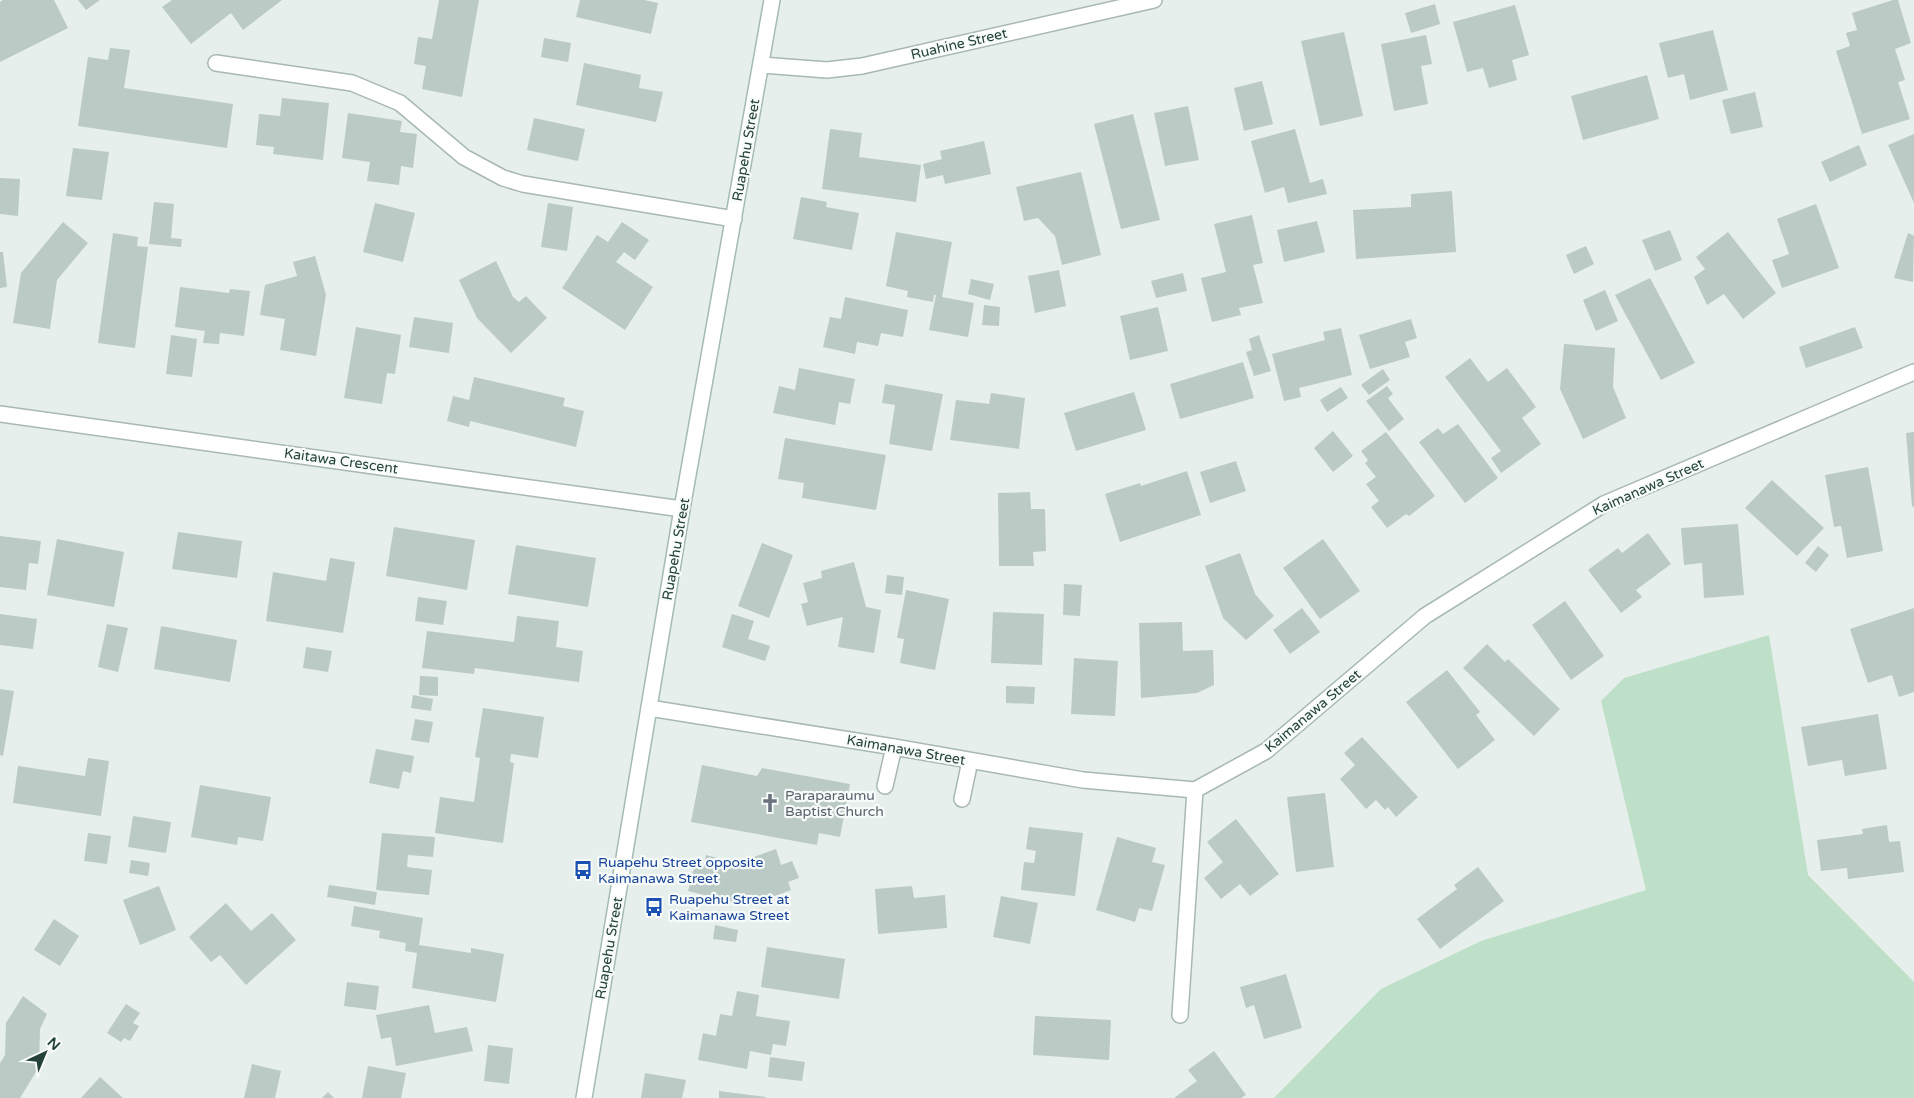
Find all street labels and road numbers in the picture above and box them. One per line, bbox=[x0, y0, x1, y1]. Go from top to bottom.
street label: Ruahine Street bbox=[909, 24, 1010, 63]
street label: Ruapehu Street bbox=[729, 97, 763, 203]
street label: Kaitawa Crescent bbox=[283, 445, 400, 477]
street label: Kaimanawa Street bbox=[1590, 455, 1707, 519]
street label: Ruapehu Street bbox=[659, 496, 693, 602]
street label: Kaimanawa Street bbox=[1261, 665, 1365, 756]
street label: Kaimanawa Street bbox=[845, 731, 967, 769]
street label: Ruapehu Street bbox=[592, 895, 626, 1001]

